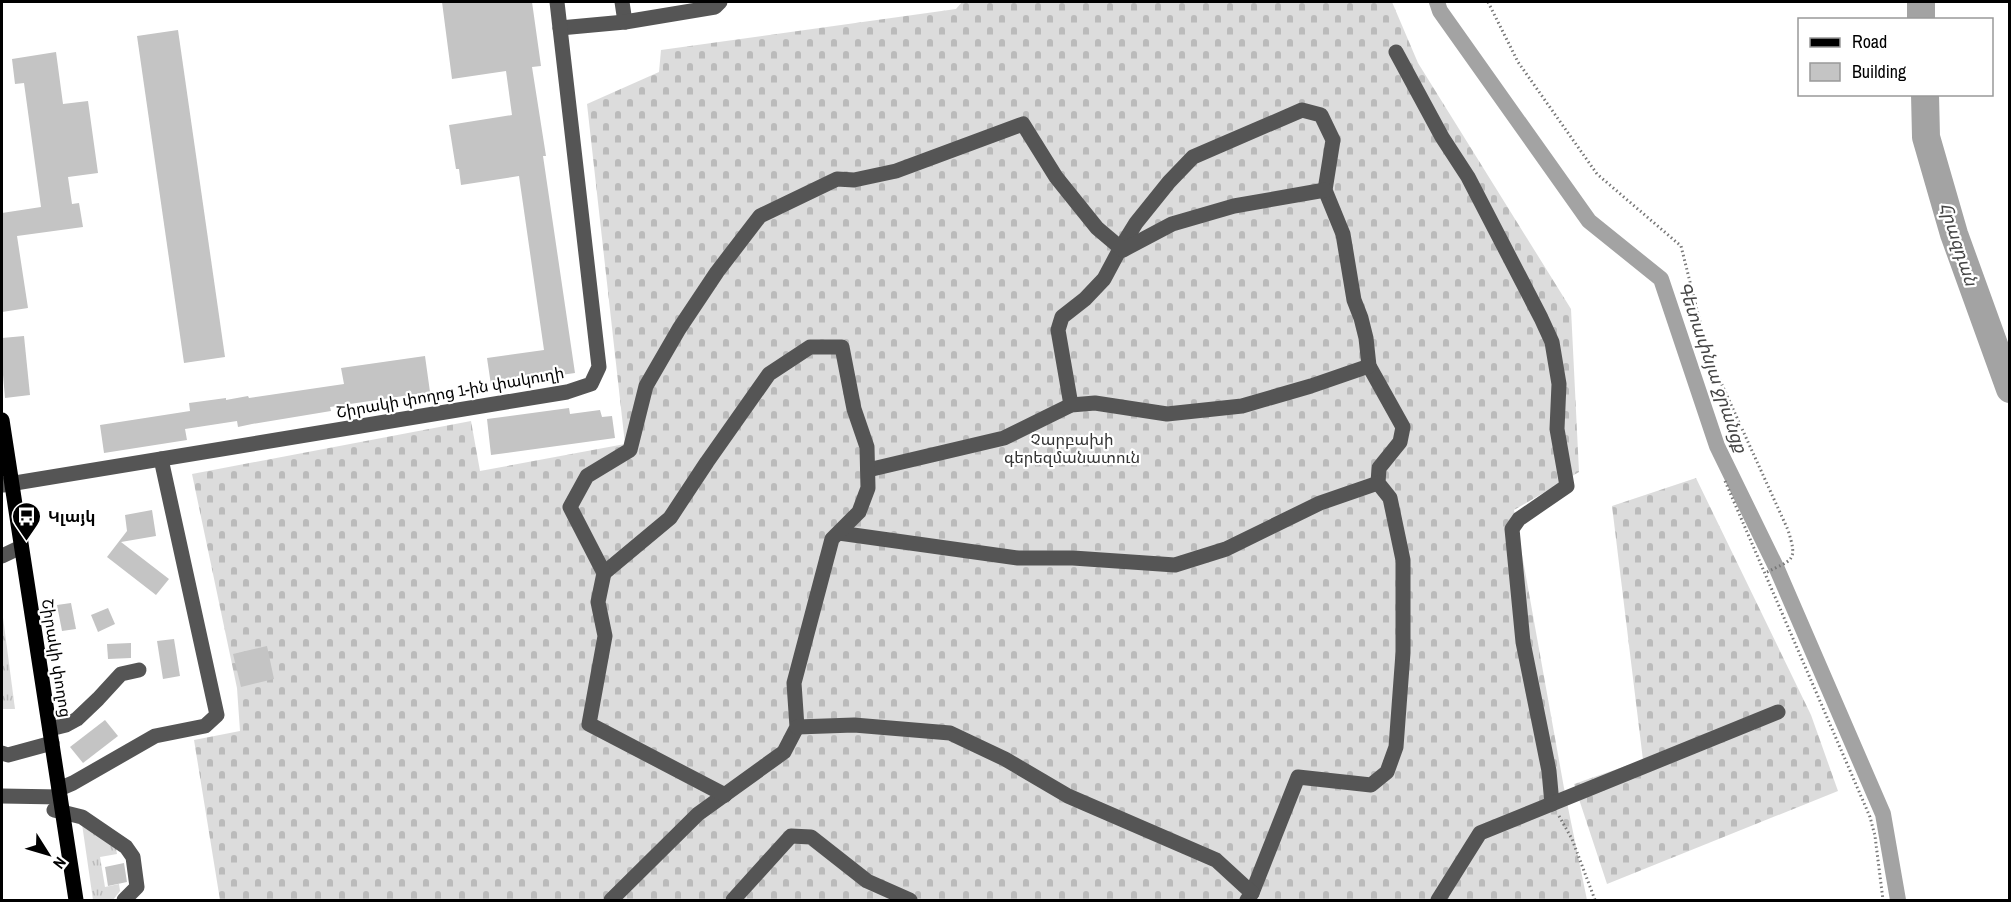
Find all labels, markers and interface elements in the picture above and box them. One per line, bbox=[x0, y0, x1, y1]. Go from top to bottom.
legend bbox=[1798, 18, 1993, 96]
text: Road bbox=[1852, 29, 1887, 54]
text: Building bbox=[1852, 59, 1907, 84]
water label: Հրազդան bbox=[1934, 199, 1985, 290]
water label: Գետափնյա ջրանցք bbox=[1672, 278, 1754, 457]
street label: Շիրակի փողոց 1-ին փակուղի bbox=[334, 361, 566, 423]
park label: Չարբախի գերեզմանատուն bbox=[1004, 428, 1140, 468]
bus stop icon: Կլայկ bbox=[11, 500, 43, 542]
place label: Կլայկ bbox=[48, 505, 95, 527]
street label: Շիրակի փողոց bbox=[37, 597, 77, 719]
north arrow bbox=[18, 824, 78, 884]
text: N bbox=[48, 853, 72, 873]

